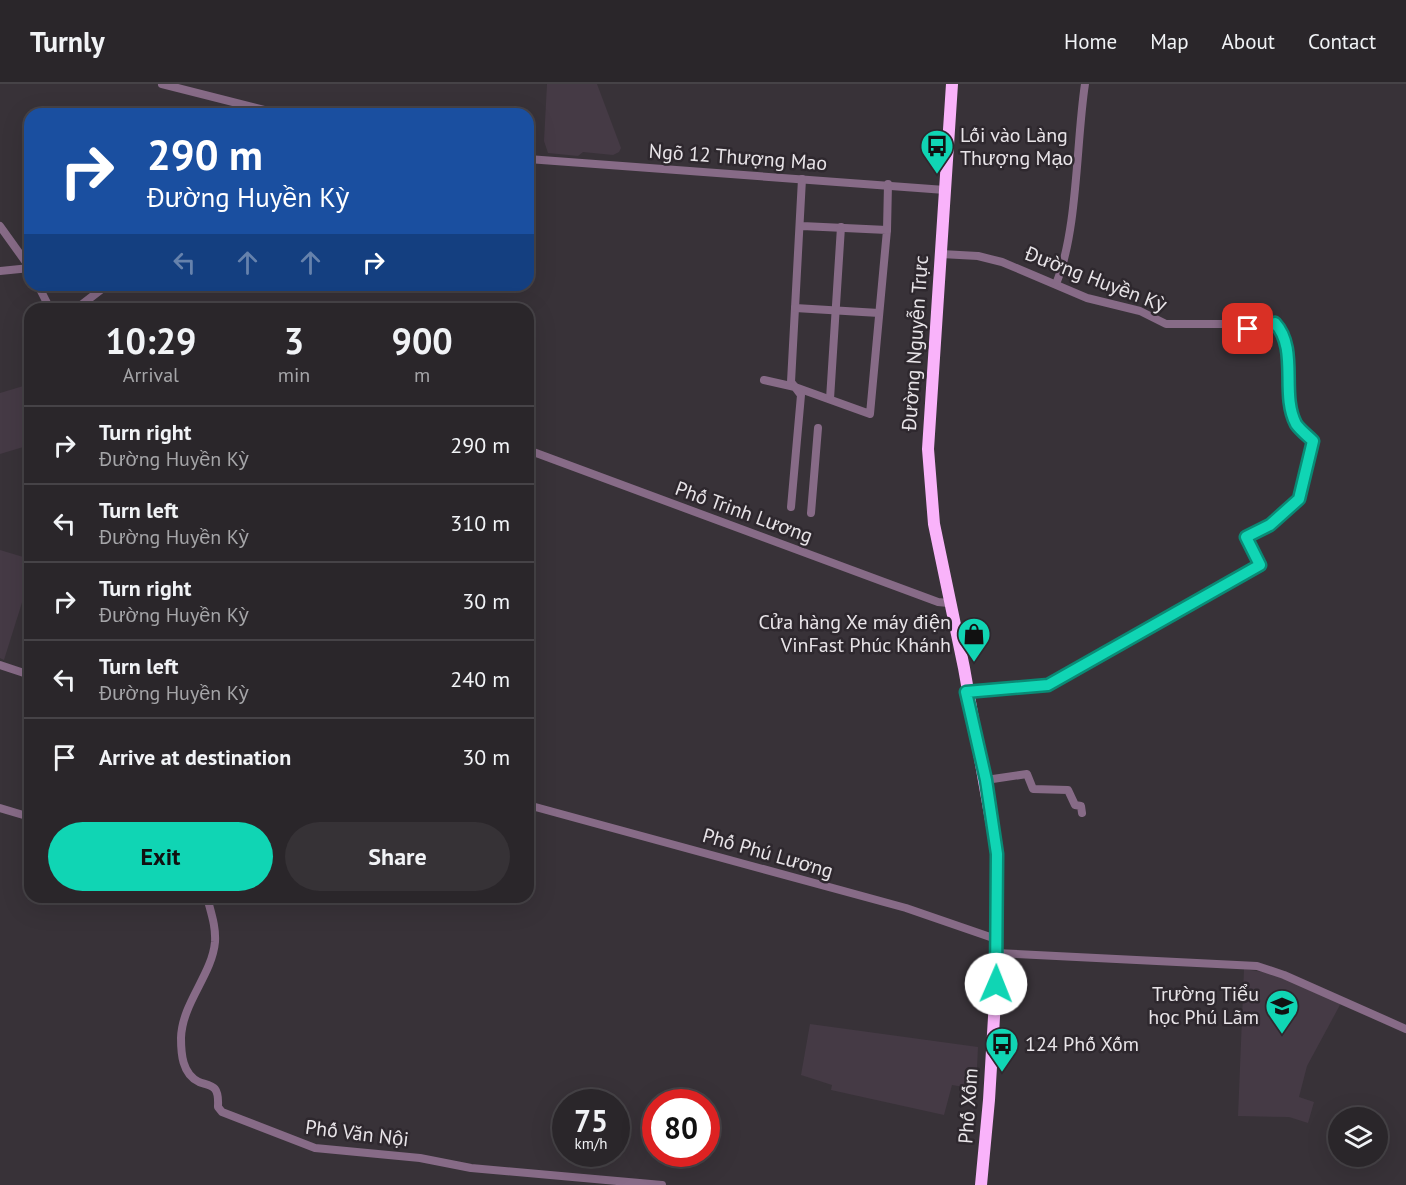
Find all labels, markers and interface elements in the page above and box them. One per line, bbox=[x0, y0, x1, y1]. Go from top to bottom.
text: Turnly bbox=[30, 23, 105, 60]
text: Home bbox=[1064, 28, 1117, 55]
text: Map bbox=[1150, 28, 1189, 55]
text: About bbox=[1222, 28, 1275, 55]
text: Contact bbox=[1308, 28, 1376, 55]
place label: Lối vào Làng Thượng Mạo bbox=[960, 122, 1073, 171]
text: 290 m bbox=[147, 127, 263, 182]
bus stop icon: Lối vào Làng Thượng Mạo bbox=[919, 128, 955, 175]
icon: right bbox=[48, 132, 126, 210]
street label: Ngõ 12 Thượng Mao bbox=[648, 138, 828, 176]
text: Đường Huyền Kỳ bbox=[147, 180, 349, 214]
street label: Đường Huyền Kỳ bbox=[1020, 240, 1171, 318]
icon: left bbox=[168, 246, 201, 279]
icon: ahead bbox=[231, 246, 264, 279]
icon: ahead bbox=[294, 246, 327, 279]
icon: right bbox=[357, 246, 390, 279]
street label: Đường Nguyễn Trực bbox=[896, 254, 934, 433]
pin bbox=[1222, 303, 1273, 354]
icon: arrive bbox=[1231, 312, 1264, 345]
text: 10:29 bbox=[105, 317, 197, 364]
text: 3 bbox=[284, 317, 304, 364]
text: 900 bbox=[392, 317, 453, 364]
text: Arrival bbox=[123, 362, 179, 388]
text: min bbox=[278, 362, 310, 388]
text: m bbox=[414, 362, 430, 388]
text: Turn right bbox=[99, 418, 191, 446]
icon: right bbox=[48, 429, 81, 462]
text: 290 m bbox=[450, 431, 510, 459]
text: Đường Huyền Kỳ bbox=[99, 446, 249, 472]
street label: Phố Trinh Lương bbox=[672, 475, 816, 549]
text: Turn left bbox=[99, 496, 179, 524]
icon: left bbox=[48, 507, 81, 540]
text: 310 m bbox=[450, 509, 510, 537]
text: Đường Huyền Kỳ bbox=[99, 524, 249, 550]
text: Turn right bbox=[99, 574, 191, 602]
icon: right bbox=[48, 585, 81, 618]
text: 30 m bbox=[462, 587, 510, 615]
text: Đường Huyền Kỳ bbox=[99, 602, 249, 628]
place label: Cửa hàng Xe máy điện VinFast Phúc Khánh bbox=[758, 609, 951, 658]
shop icon: Cửa hàng Xe máy điện VinFast Phúc Khánh bbox=[956, 616, 992, 663]
text: Turn left bbox=[99, 652, 179, 680]
icon: left bbox=[48, 663, 81, 696]
text: 240 m bbox=[450, 665, 510, 693]
text: Đường Huyền Kỳ bbox=[99, 680, 249, 706]
icon: arrive bbox=[48, 741, 81, 774]
text: Arrive at destination bbox=[99, 743, 291, 771]
text: 30 m bbox=[462, 743, 510, 771]
button: Exit bbox=[48, 822, 273, 891]
button: Share bbox=[285, 822, 510, 891]
street label: Phố Phú Lương bbox=[700, 822, 836, 884]
position arrow bbox=[964, 952, 1028, 1016]
place label: Trường Tiểu học Phú Lãm bbox=[1148, 981, 1259, 1030]
school or university icon: Trường Tiểu học Phú Lãm bbox=[1264, 988, 1300, 1035]
bus stop icon: 124 Phố Xốm bbox=[984, 1026, 1020, 1073]
place label: 124 Phố Xốm bbox=[1025, 1031, 1139, 1057]
street label: Phố Xốm bbox=[952, 1067, 984, 1145]
speed limit sign: 80 bbox=[642, 1089, 720, 1167]
text: 75 bbox=[574, 1101, 608, 1140]
map controls bbox=[1328, 1107, 1388, 1167]
button: layers bbox=[1328, 1107, 1388, 1167]
street label: Phố Văn Nội bbox=[304, 1114, 410, 1152]
text: km/h bbox=[575, 1134, 607, 1153]

